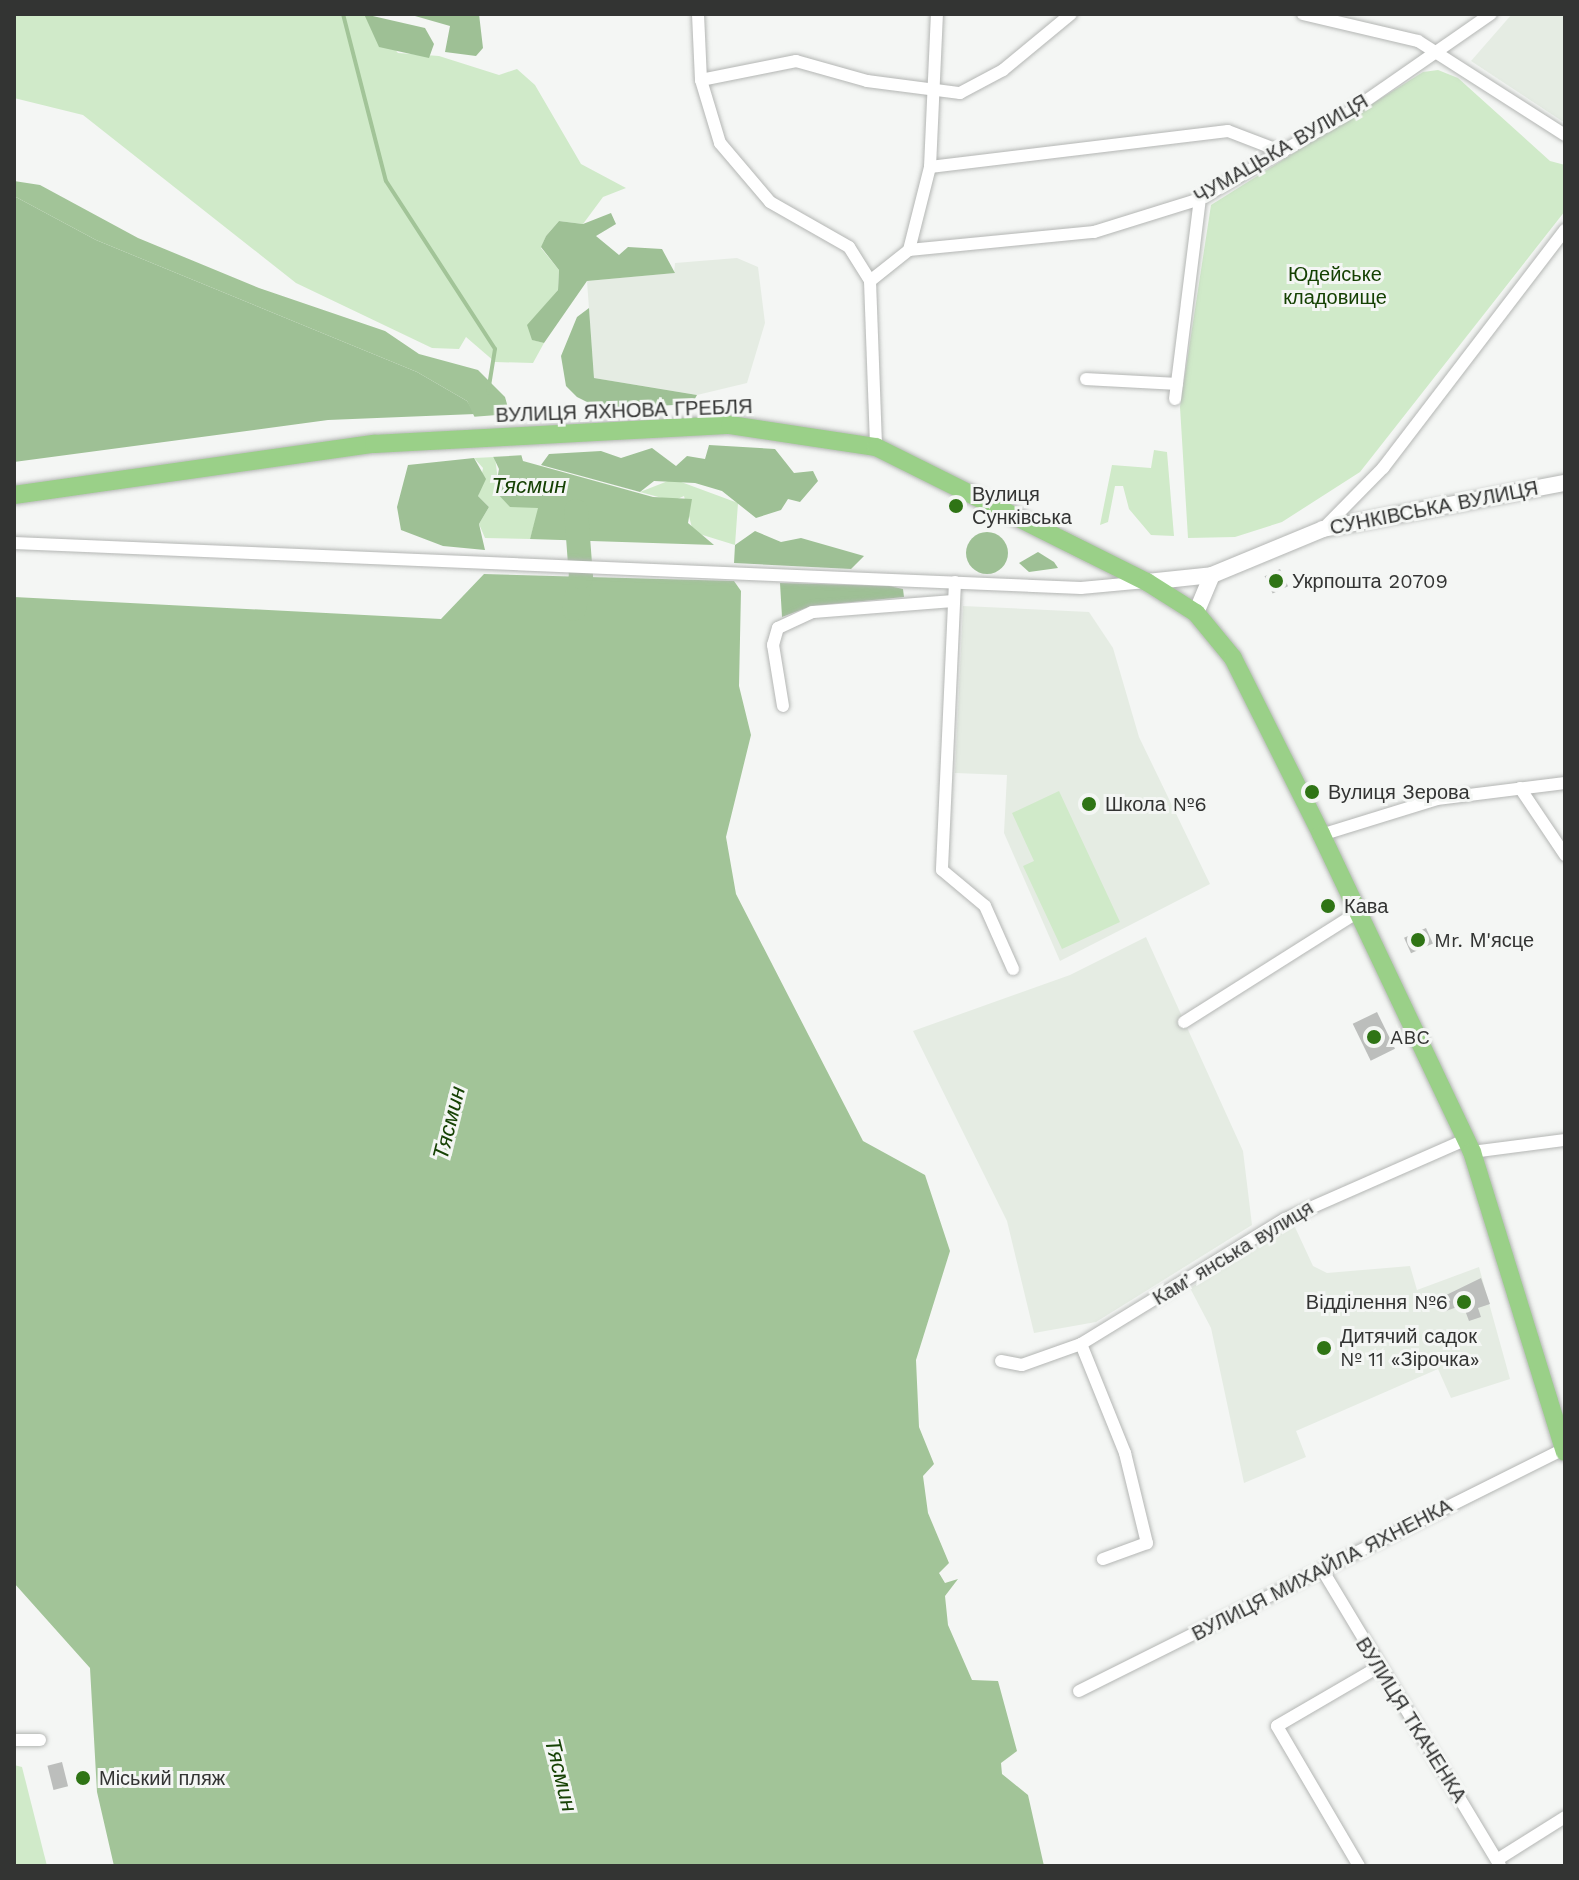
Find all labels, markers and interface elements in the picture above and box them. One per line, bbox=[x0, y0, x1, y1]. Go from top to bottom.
street label: ЧУМАЦЬКА ВУЛИЦЯ bbox=[1190, 89, 1372, 209]
park label: Юдейське кладовище bbox=[1283, 263, 1387, 310]
street label: ВУЛИЦЯ ЯХНОВА ГРЕБЛЯ bbox=[495, 395, 753, 427]
water label: Тясмин bbox=[492, 473, 566, 499]
street label: СУНКІВСЬКА ВУЛИЦЯ bbox=[1328, 476, 1540, 540]
place label: Вулиця Сунківська bbox=[972, 482, 1072, 529]
marker: Вулиця Сунківська bbox=[947, 497, 965, 515]
place label: Укрпошта 20709 bbox=[1292, 569, 1448, 593]
marker: Укрпошта 20709 bbox=[1267, 572, 1285, 590]
place label: Вулиця Зерова bbox=[1328, 780, 1470, 804]
marker: Вулиця Зерова bbox=[1303, 783, 1321, 801]
place label: Школа №6 bbox=[1105, 792, 1207, 816]
marker: Школа №6 bbox=[1080, 795, 1098, 813]
place label: Кава bbox=[1344, 894, 1388, 918]
marker: Кава bbox=[1319, 897, 1337, 915]
place label: Mr. М'ясце bbox=[1434, 928, 1534, 952]
marker: Mr. М'ясце bbox=[1409, 931, 1427, 949]
place label: ABC bbox=[1390, 1025, 1430, 1049]
marker: ABC bbox=[1365, 1028, 1383, 1046]
water label: Тясмин bbox=[427, 1083, 471, 1163]
street label: Камʼянська вулиця bbox=[1148, 1196, 1318, 1310]
place label: Відділення №6 bbox=[1306, 1290, 1448, 1314]
marker: Відділення №6 bbox=[1455, 1293, 1473, 1311]
place label: Дитячий садок № 11 «Зірочка» bbox=[1340, 1324, 1480, 1371]
marker: Дитячий садок № 11 «Зірочка» bbox=[1315, 1339, 1333, 1357]
street label: ВУЛИЦЯ МИХАЙЛА ЯХНЕНКА bbox=[1188, 1494, 1456, 1646]
street label: ВУЛИЦЯ ТКАЧЕНКА bbox=[1350, 1633, 1472, 1807]
water label: Тясмин bbox=[539, 1735, 583, 1815]
place label: Міський пляж bbox=[99, 1766, 225, 1790]
marker: Міський пляж bbox=[74, 1769, 92, 1787]

